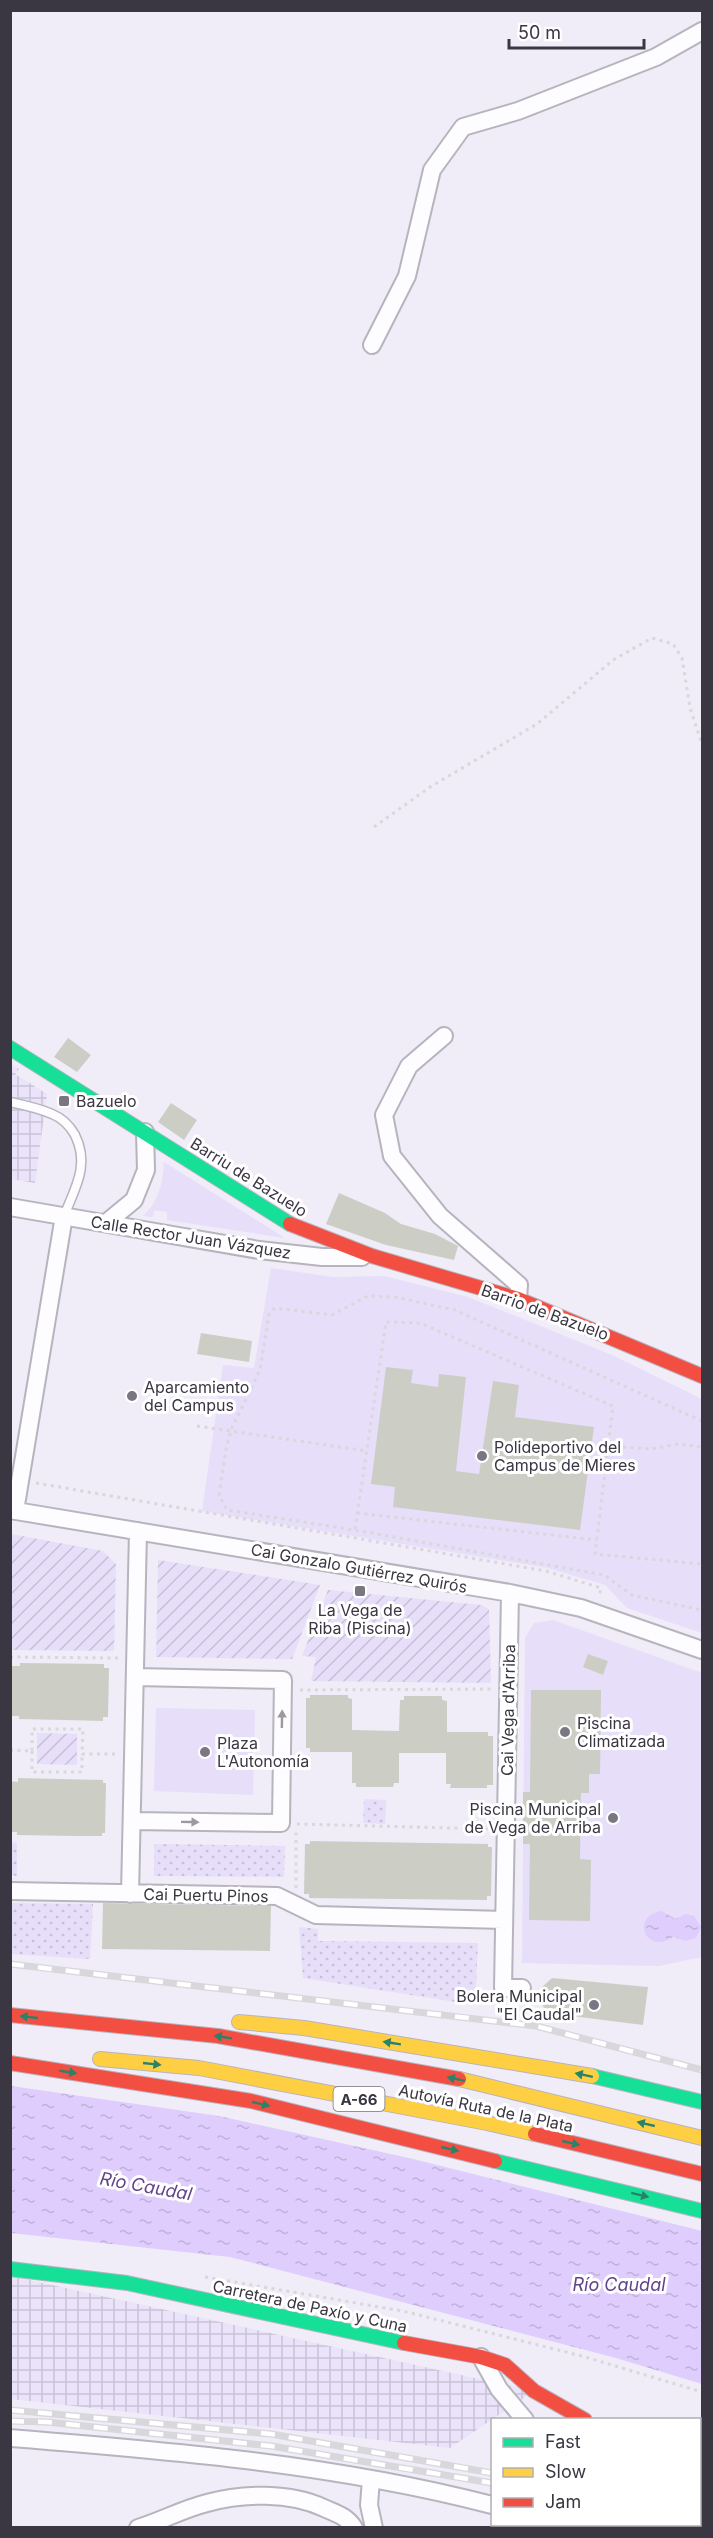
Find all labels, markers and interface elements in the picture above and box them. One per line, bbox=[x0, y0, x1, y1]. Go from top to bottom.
scale bar bbox=[509, 12, 644, 50]
text: 50 m bbox=[518, 22, 561, 43]
place label: Bazuelo bbox=[76, 1091, 137, 1111]
marker: Bazuelo bbox=[57, 1094, 71, 1108]
street label: Barriu de Bazuelo bbox=[187, 1133, 311, 1221]
street label: Calle Rector Juan Vázquez bbox=[89, 1211, 293, 1263]
street label: Barrio de Bazuelo bbox=[479, 1280, 611, 1344]
place label: Aparcamiento del Campus bbox=[144, 1377, 249, 1415]
marker: Aparcamiento del Campus bbox=[125, 1389, 139, 1403]
place label: Polideportivo del Campus de Mieres bbox=[494, 1437, 636, 1475]
marker: Polideportivo del Campus de Mieres bbox=[475, 1449, 489, 1463]
street label: Cai Gonzalo Gutiérrez Quirós bbox=[249, 1539, 469, 1597]
marker: La Vega de Riba (Piscina) bbox=[353, 1584, 367, 1598]
place label: La Vega de Riba (Piscina) bbox=[308, 1600, 412, 1638]
street label: Cai Vega d'Arriba bbox=[497, 1644, 519, 1776]
one-way arrow bbox=[278, 1710, 287, 1729]
place label: Piscina Climatizada bbox=[577, 1713, 665, 1751]
marker: Piscina Climatizada bbox=[558, 1725, 572, 1739]
place label: Plaza L'Autonomía bbox=[217, 1733, 309, 1771]
marker: Plaza L'Autonomía bbox=[198, 1745, 212, 1759]
place label: Piscina Municipal de Vega de Arriba bbox=[465, 1799, 601, 1837]
marker: Piscina Municipal de Vega de Arriba bbox=[606, 1811, 620, 1825]
one-way arrow bbox=[181, 1817, 200, 1827]
street label: Cai Puertu Pinos bbox=[143, 1884, 269, 1906]
place label: Bolera Municipal "El Caudal" bbox=[456, 1986, 582, 2024]
marker: Bolera Municipal "El Caudal" bbox=[587, 1998, 601, 2012]
one-way arrow bbox=[19, 2012, 38, 2022]
one-way arrow bbox=[213, 2033, 232, 2042]
one-way arrow bbox=[382, 2038, 401, 2047]
one-way arrow bbox=[143, 2059, 162, 2069]
one-way arrow bbox=[59, 2068, 78, 2077]
one-way arrow bbox=[574, 2070, 593, 2079]
one-way arrow bbox=[446, 2074, 465, 2083]
street label: Autovía Ruta de la Plata bbox=[397, 2080, 575, 2136]
road number: A-66 bbox=[334, 2087, 385, 2111]
one-way arrow bbox=[251, 2099, 270, 2109]
one-way arrow bbox=[636, 2119, 655, 2129]
one-way arrow bbox=[561, 2138, 580, 2148]
one-way arrow bbox=[441, 2144, 460, 2154]
water label: Río Caudal bbox=[98, 2168, 194, 2205]
one-way arrow bbox=[631, 2190, 649, 2200]
water label: Río Caudal bbox=[572, 2274, 666, 2295]
street label: Carretera de Paxío y Cuna bbox=[211, 2276, 409, 2336]
legend bbox=[491, 2418, 701, 2526]
text: Fast bbox=[545, 2431, 581, 2452]
text: Slow bbox=[545, 2461, 586, 2482]
text: Jam bbox=[545, 2491, 581, 2512]

